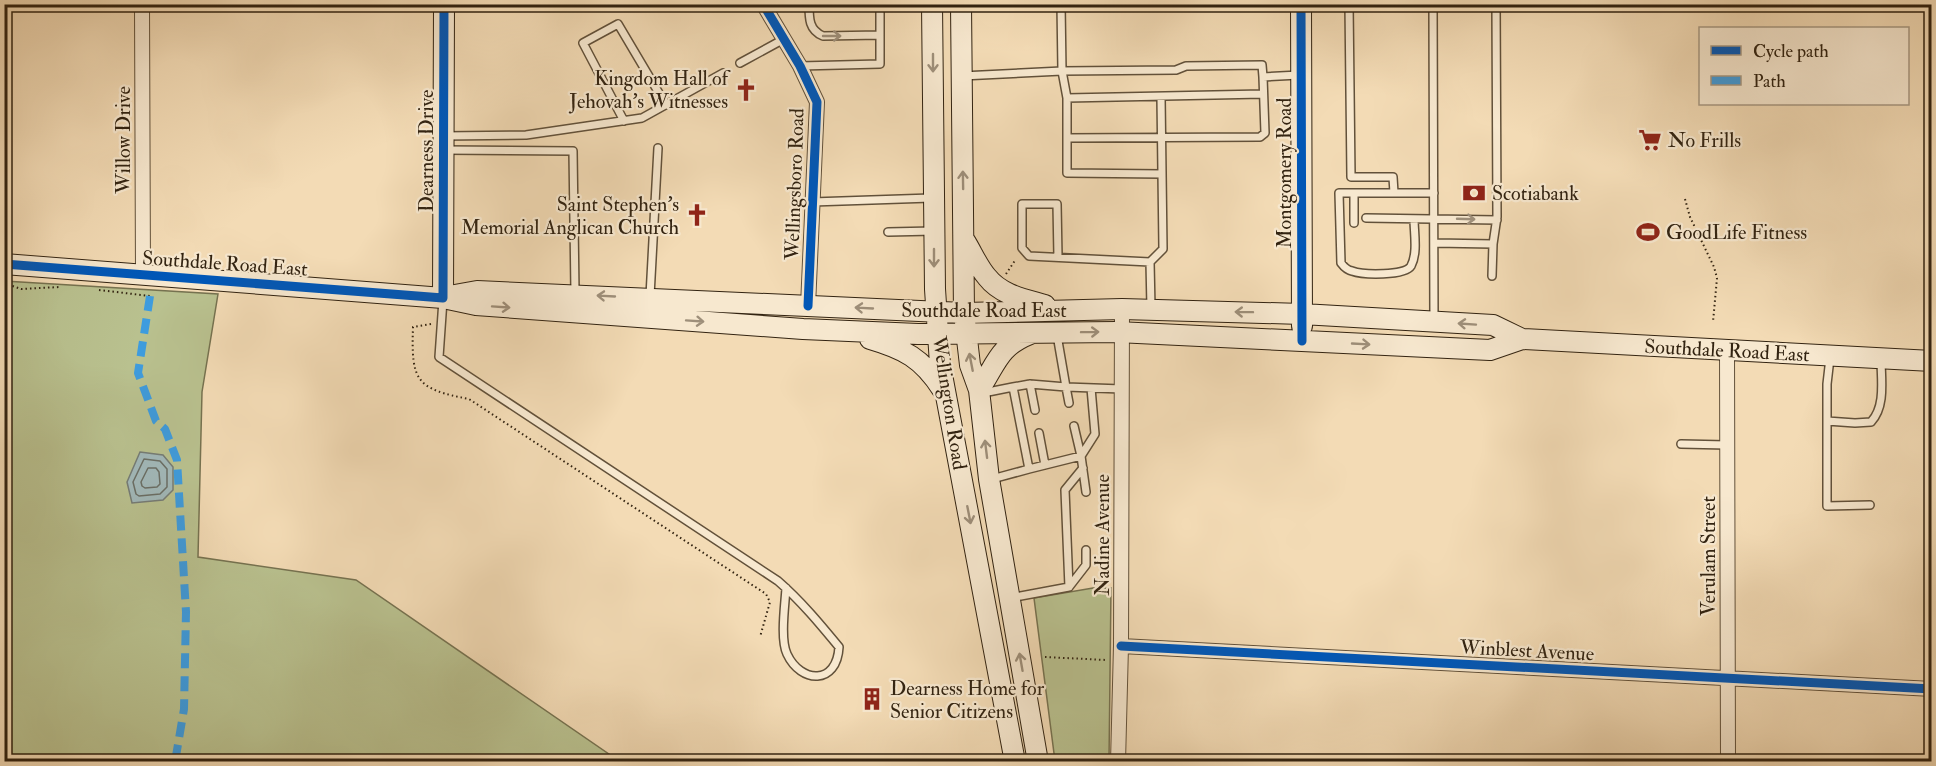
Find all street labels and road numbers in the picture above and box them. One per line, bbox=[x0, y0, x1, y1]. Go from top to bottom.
street label: Willow Drive bbox=[111, 86, 136, 195]
street label: Dearness Drive bbox=[414, 90, 439, 212]
street label: Montgomery Road bbox=[1272, 97, 1297, 248]
street label: Wellingsboro Road bbox=[779, 107, 810, 261]
street label: Southdale Road East bbox=[141, 245, 309, 282]
street label: Southdale Road East bbox=[901, 298, 1067, 323]
street label: Wellington Road bbox=[926, 333, 972, 472]
street label: Southdale Road East bbox=[1644, 334, 1811, 367]
street label: Nadine Avenue bbox=[1090, 474, 1115, 596]
street label: Verulam Street bbox=[1696, 496, 1721, 616]
street label: Winblest Avenue bbox=[1458, 634, 1595, 667]

